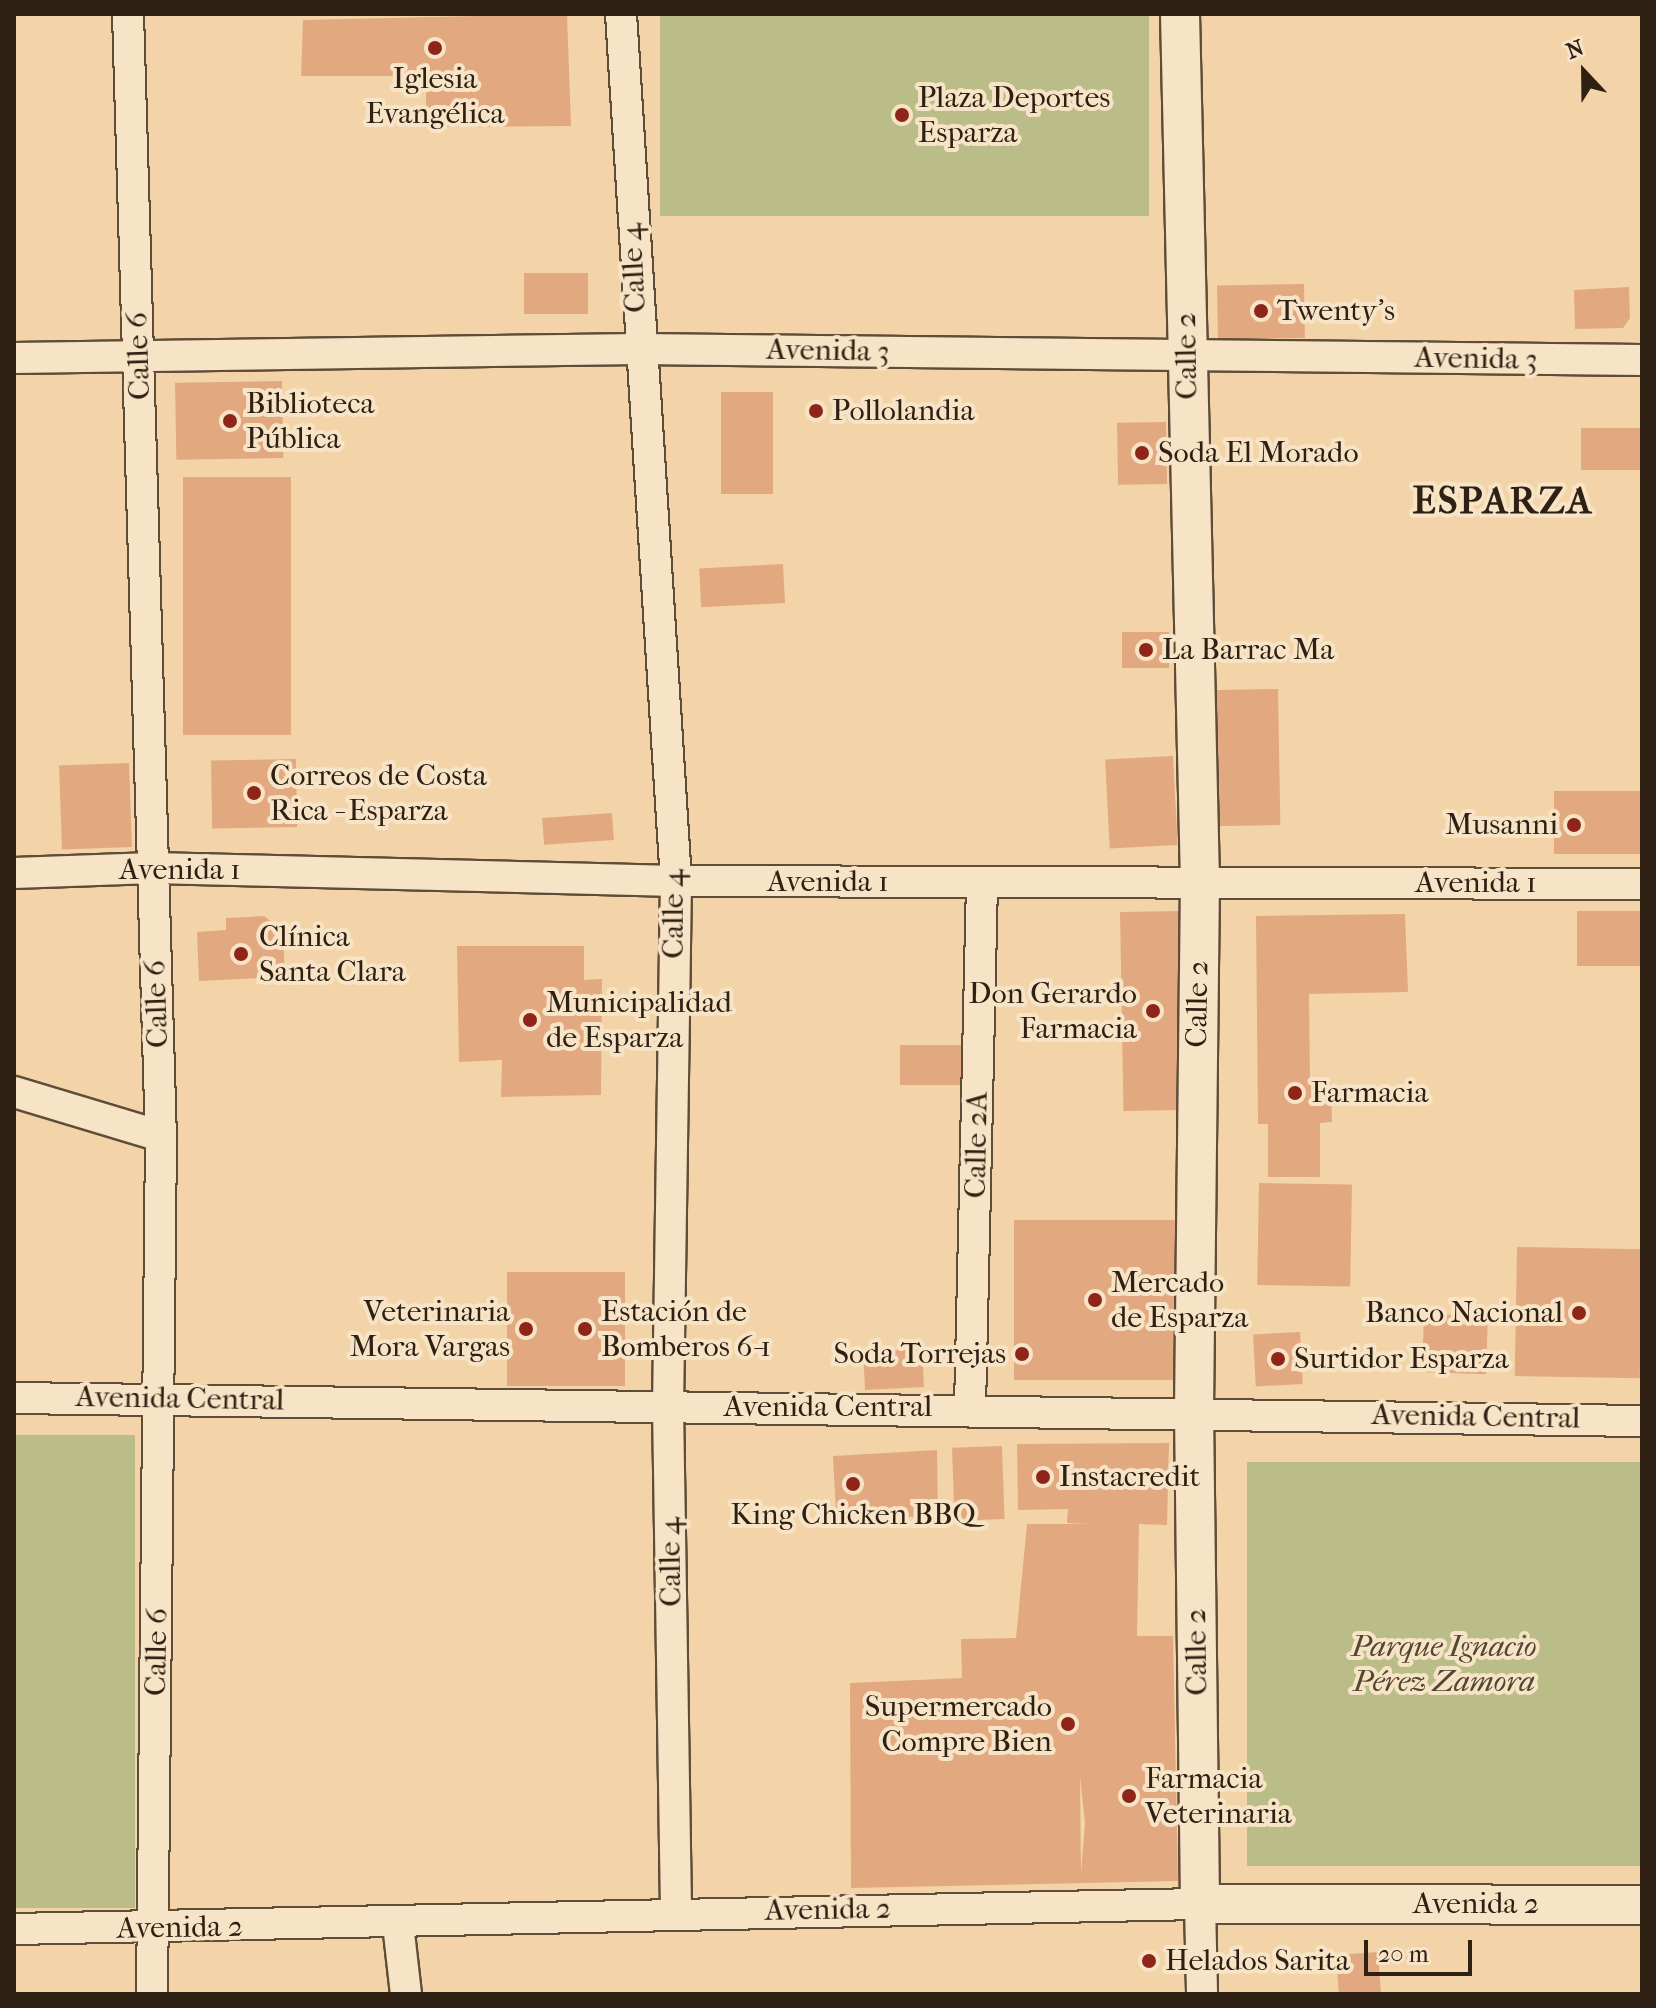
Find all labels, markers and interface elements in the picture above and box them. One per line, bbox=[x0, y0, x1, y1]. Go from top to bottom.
north arrow bbox=[1544, 32, 1624, 112]
text: N bbox=[1562, 35, 1588, 65]
marker: Iglesia Evangélica bbox=[426, 39, 444, 57]
place label: Iglesia Evangélica bbox=[366, 61, 504, 132]
place label: Plaza Deportes Esparza bbox=[918, 80, 1110, 150]
marker: Plaza Deportes Esparza bbox=[893, 106, 911, 124]
street label: Calle 4 bbox=[614, 222, 654, 314]
place label: Twenty's bbox=[1277, 293, 1395, 329]
marker: Twenty's bbox=[1252, 302, 1270, 320]
street label: Calle 6 bbox=[119, 311, 159, 401]
street label: Calle 2 bbox=[1168, 312, 1206, 400]
street label: Avenida 3 bbox=[766, 332, 890, 370]
street label: Avenida 3 bbox=[1414, 340, 1538, 378]
place label: Biblioteca Pública bbox=[246, 386, 374, 456]
place label: Pollolandia bbox=[832, 393, 974, 429]
marker: Pollolandia bbox=[807, 402, 825, 420]
marker: Biblioteca Pública bbox=[221, 412, 239, 430]
place label: Soda El Morado bbox=[1158, 435, 1359, 471]
marker: Soda El Morado bbox=[1133, 444, 1151, 462]
district label: ESPARZA bbox=[1413, 478, 1593, 524]
place label: La Barrac Ma bbox=[1162, 632, 1334, 668]
marker: La Barrac Ma bbox=[1137, 641, 1155, 659]
place label: Correos de Costa Rica - Esparza bbox=[270, 758, 487, 828]
marker: Correos de Costa Rica - Esparza bbox=[245, 784, 263, 802]
place label: Musanni bbox=[1445, 807, 1558, 843]
marker: Musanni bbox=[1565, 816, 1583, 834]
street label: Avenida 1 bbox=[119, 852, 241, 888]
street label: Avenida 1 bbox=[767, 864, 889, 900]
street label: Avenida 1 bbox=[1415, 865, 1537, 901]
street label: Calle 4 bbox=[656, 869, 692, 959]
place label: Clínica Santa Clara bbox=[259, 919, 406, 990]
marker: Clínica Santa Clara bbox=[230, 943, 252, 965]
street label: Calle 6 bbox=[137, 959, 177, 1049]
street label: Calle 2 bbox=[1179, 960, 1217, 1048]
place label: Don Gerardo Farmacia bbox=[969, 976, 1137, 1046]
place label: Municipalidad de Esparza bbox=[546, 985, 732, 1056]
marker: Don Gerardo Farmacia bbox=[1144, 1002, 1162, 1020]
marker: Municipalidad de Esparza bbox=[521, 1011, 539, 1029]
place label: Farmacia bbox=[1311, 1075, 1428, 1111]
marker: Farmacia bbox=[1286, 1084, 1304, 1102]
street label: Calle 2A bbox=[958, 1091, 996, 1199]
place label: Mercado de Esparza bbox=[1111, 1265, 1248, 1336]
marker: Mercado de Esparza bbox=[1086, 1291, 1104, 1309]
place label: Veterinaria Mora Vargas bbox=[350, 1294, 510, 1364]
place label: Estación de Bomberos 6-1 bbox=[601, 1294, 771, 1364]
place label: Banco Nacional bbox=[1365, 1295, 1563, 1331]
marker: Banco Nacional bbox=[1570, 1304, 1588, 1322]
marker: Veterinaria Mora Vargas bbox=[517, 1320, 535, 1338]
marker: Estación de Bomberos 6-1 bbox=[576, 1320, 594, 1338]
place label: Soda Torrejas bbox=[833, 1336, 1006, 1372]
place label: Surtidor Esparza bbox=[1294, 1341, 1509, 1377]
marker: Soda Torrejas bbox=[1013, 1345, 1031, 1363]
marker: Surtidor Esparza bbox=[1269, 1350, 1287, 1368]
street label: Avenida Central bbox=[75, 1379, 285, 1419]
street label: Avenida Central bbox=[724, 1389, 932, 1425]
street label: Avenida Central bbox=[1371, 1397, 1581, 1437]
place label: Instacredit bbox=[1059, 1459, 1200, 1495]
marker: Instacredit bbox=[1034, 1468, 1052, 1486]
marker: King Chicken BBQ bbox=[844, 1475, 862, 1493]
place label: King Chicken BBQ bbox=[730, 1497, 976, 1533]
street label: Calle 4 bbox=[652, 1517, 690, 1607]
street label: Calle 6 bbox=[138, 1608, 176, 1696]
street label: Calle 2 bbox=[1178, 1608, 1216, 1696]
park label: Parque Ignacio Pérez Zamora bbox=[1351, 1629, 1537, 1700]
place label: Supermercado Compre Bien bbox=[865, 1689, 1052, 1760]
marker: Supermercado Compre Bien bbox=[1059, 1715, 1077, 1733]
place label: Farmacia Veterinaria bbox=[1145, 1761, 1292, 1832]
marker: Farmacia Veterinaria bbox=[1120, 1787, 1138, 1805]
street label: Avenida 2 bbox=[1413, 1886, 1539, 1922]
street label: Avenida 2 bbox=[765, 1891, 891, 1929]
street label: Avenida 2 bbox=[117, 1909, 243, 1947]
scale bar bbox=[1368, 1924, 1476, 1974]
text: 20 m bbox=[1378, 1940, 1429, 1968]
place label: Helados Sarita bbox=[1165, 1943, 1350, 1979]
marker: Helados Sarita bbox=[1140, 1952, 1158, 1970]

